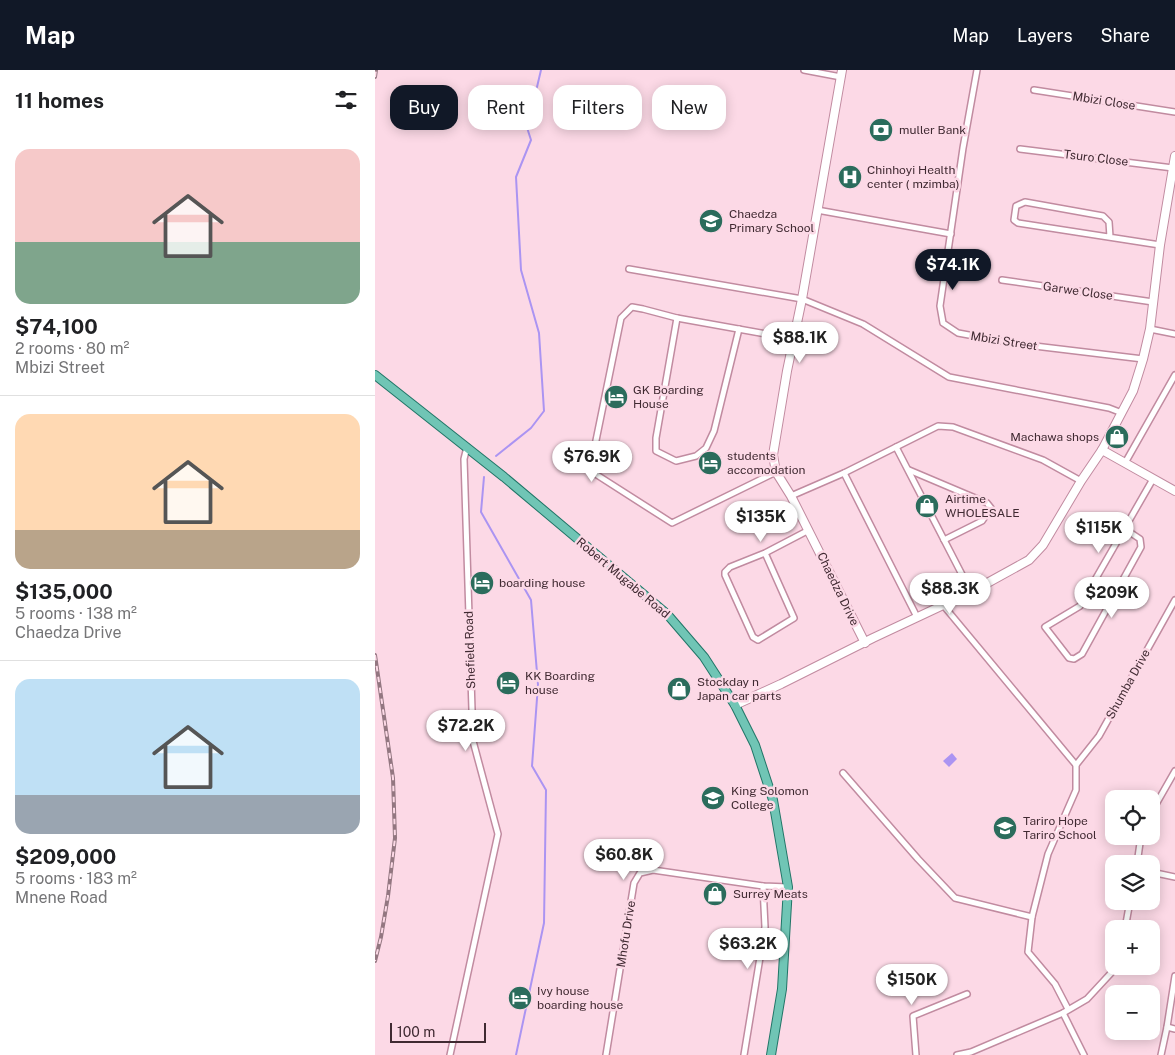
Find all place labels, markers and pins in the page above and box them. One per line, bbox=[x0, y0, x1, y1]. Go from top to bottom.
bank icon: muller Bank bbox=[868, 117, 894, 143]
place label: muller Bank bbox=[899, 123, 966, 137]
place label: Chinhoyi Health center ( mzimba) bbox=[867, 163, 959, 191]
hospital icon: Chinhoyi Health center ( mzimba) bbox=[837, 164, 863, 190]
place label: Chaedza Primary School bbox=[729, 207, 814, 235]
school or university icon: Chaedza Primary School bbox=[698, 208, 724, 234]
pin: $74.1K bbox=[912, 248, 994, 291]
pin: $88.1K bbox=[759, 322, 841, 364]
place label: GK Boarding House bbox=[633, 383, 704, 411]
hotel icon: GK Boarding House bbox=[603, 384, 629, 410]
shop icon: Machawa shops bbox=[1104, 424, 1130, 450]
place label: Machawa shops bbox=[1010, 430, 1099, 444]
pin: $76.9K bbox=[551, 440, 633, 483]
place label: students accomodation bbox=[727, 449, 806, 477]
hotel icon: students accomodation bbox=[697, 450, 723, 476]
place label: Airtime WHOLESALE bbox=[945, 492, 1020, 520]
shop icon: Airtime WHOLESALE bbox=[914, 493, 940, 519]
pin: $135K bbox=[726, 500, 796, 543]
pin: $115K bbox=[1064, 512, 1134, 554]
hotel icon: boarding house bbox=[469, 570, 495, 596]
pin: $88.3K bbox=[909, 572, 991, 615]
place label: boarding house bbox=[499, 576, 585, 590]
pin: $209K bbox=[1077, 576, 1147, 619]
place label: KK Boarding house bbox=[525, 669, 595, 697]
hotel icon: KK Boarding house bbox=[495, 670, 521, 696]
place label: Stockday n Japan car parts bbox=[697, 675, 781, 703]
shop icon: Stockday n Japan car parts bbox=[666, 676, 692, 702]
pin: $72.2K bbox=[425, 710, 507, 752]
place label: King Solomon College bbox=[731, 784, 809, 812]
school or university icon: King Solomon College bbox=[700, 785, 726, 811]
place label: Tariro Hope Tariro School bbox=[1023, 814, 1097, 842]
school or university icon: Tariro Hope Tariro School bbox=[992, 815, 1018, 841]
pin: $60.8K bbox=[583, 838, 665, 881]
shop icon: Surrey Meats bbox=[702, 881, 728, 907]
place label: Surrey Meats bbox=[733, 887, 808, 901]
pin: $63.2K bbox=[707, 928, 789, 970]
pin: $150K bbox=[877, 964, 947, 1006]
place label: Ivy house boarding house bbox=[537, 984, 623, 1012]
hotel icon: Ivy house boarding house bbox=[507, 985, 533, 1011]

